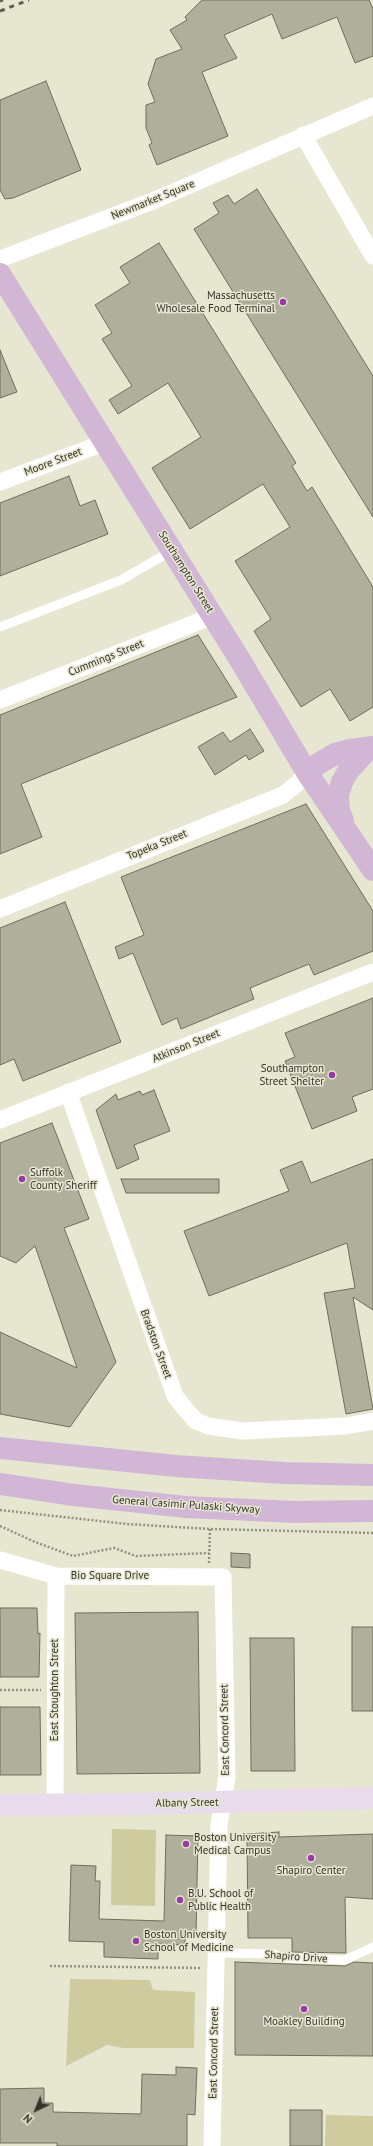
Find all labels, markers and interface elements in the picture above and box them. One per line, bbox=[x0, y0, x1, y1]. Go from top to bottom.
street label: Newmarket Square bbox=[109, 177, 197, 223]
place label: Massachusetts Wholesale Food Terminal bbox=[156, 289, 275, 315]
marker: Massachusetts Wholesale Food Terminal bbox=[278, 297, 288, 307]
street label: Moore Street bbox=[22, 445, 84, 479]
street label: Southampton Street bbox=[155, 529, 217, 615]
street label: Cummings Street bbox=[66, 637, 146, 679]
street label: Topeka Street bbox=[125, 827, 189, 863]
street label: Atkinson Street bbox=[150, 1026, 222, 1066]
place label: Southampton Street Shelter bbox=[259, 1062, 324, 1088]
marker: Southampton Street Shelter bbox=[327, 1070, 337, 1080]
place label: Suffolk County Sheriff bbox=[30, 1166, 97, 1192]
marker: Suffolk County Sheriff bbox=[17, 1174, 27, 1184]
street label: Bradston Street bbox=[137, 1308, 175, 1380]
street label: General Casimir Pulaski Skyway bbox=[112, 1493, 260, 1517]
street label: Bio Square Drive bbox=[71, 1569, 149, 1583]
street label: East Stoughton Street bbox=[48, 1639, 62, 1741]
street label: East Concord Street bbox=[218, 1684, 232, 1776]
street label: Albany Street bbox=[155, 1796, 219, 1810]
place label: Boston University Medical Campus bbox=[194, 1831, 276, 1857]
marker: Boston University Medical Campus bbox=[181, 1839, 191, 1849]
marker: Shapiro Center bbox=[306, 1853, 316, 1863]
place label: Shapiro Center bbox=[276, 1864, 346, 1878]
place label: B.U. School of Public Health bbox=[188, 1887, 253, 1913]
marker: B.U. School of Public Health bbox=[175, 1895, 185, 1905]
place label: Boston University School of Medicine bbox=[144, 1928, 234, 1954]
marker: Boston University School of Medicine bbox=[131, 1936, 141, 1946]
street label: Shapiro Drive bbox=[264, 1948, 328, 1966]
marker: Moakley Building bbox=[299, 2004, 309, 2014]
street label: East Concord Street bbox=[207, 2007, 221, 2099]
place label: Moakley Building bbox=[263, 2015, 345, 2029]
north arrow bbox=[16, 2090, 56, 2130]
text: N bbox=[20, 2111, 35, 2126]

